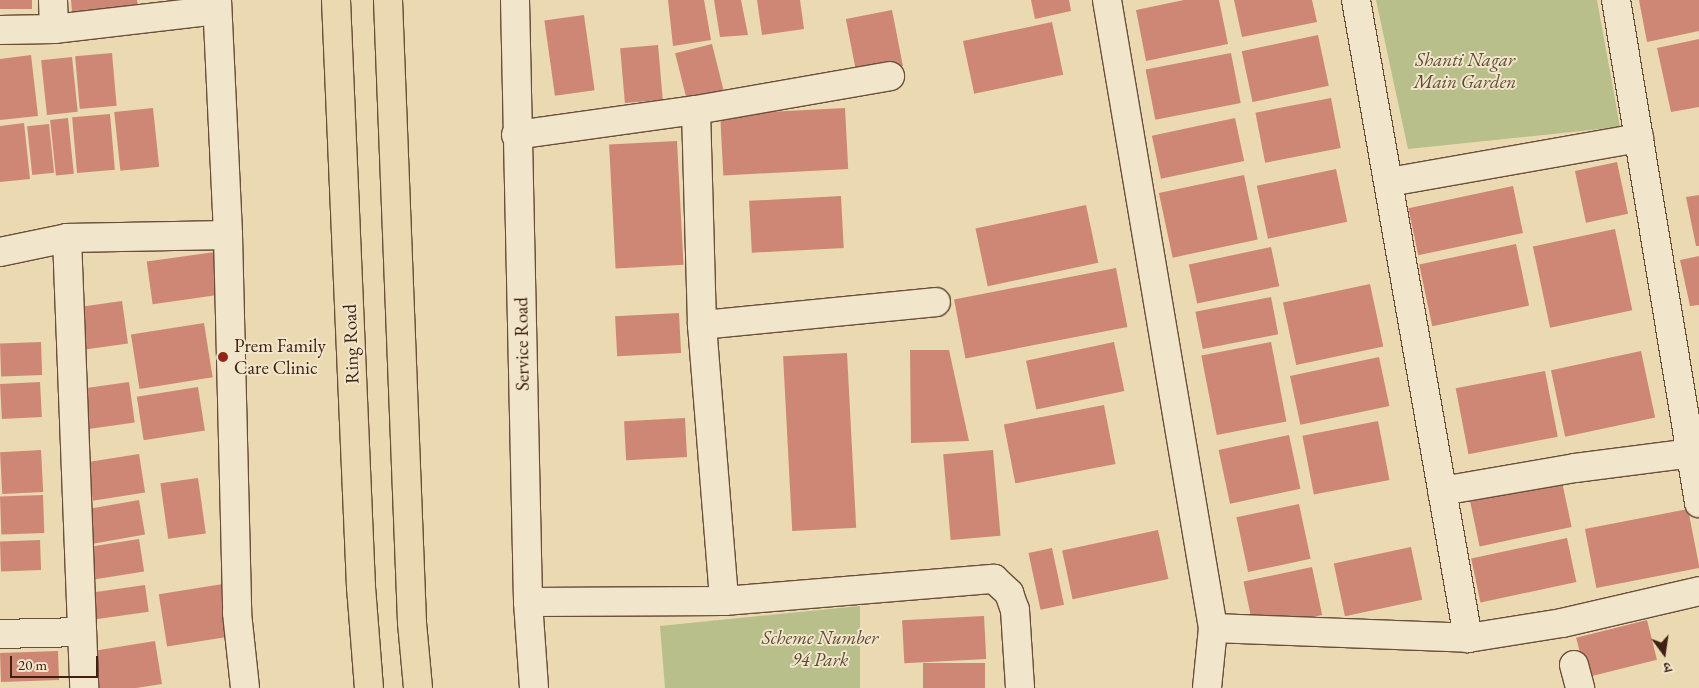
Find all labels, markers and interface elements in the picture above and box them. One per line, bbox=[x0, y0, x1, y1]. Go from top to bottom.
park label: Shanti Nagar Main Garden bbox=[1414, 49, 1516, 93]
street label: Service Road bbox=[510, 297, 534, 391]
street label: Ring Road bbox=[338, 304, 364, 384]
place label: Prem Family Care Clinic bbox=[234, 335, 326, 379]
marker: Prem Family Care Clinic bbox=[216, 350, 230, 364]
park label: Scheme Number 94 Park bbox=[762, 627, 878, 671]
north arrow bbox=[1639, 628, 1689, 678]
scale bar bbox=[12, 646, 100, 678]
text: 20 m bbox=[18, 655, 47, 674]
text: उ bbox=[1662, 658, 1673, 677]

